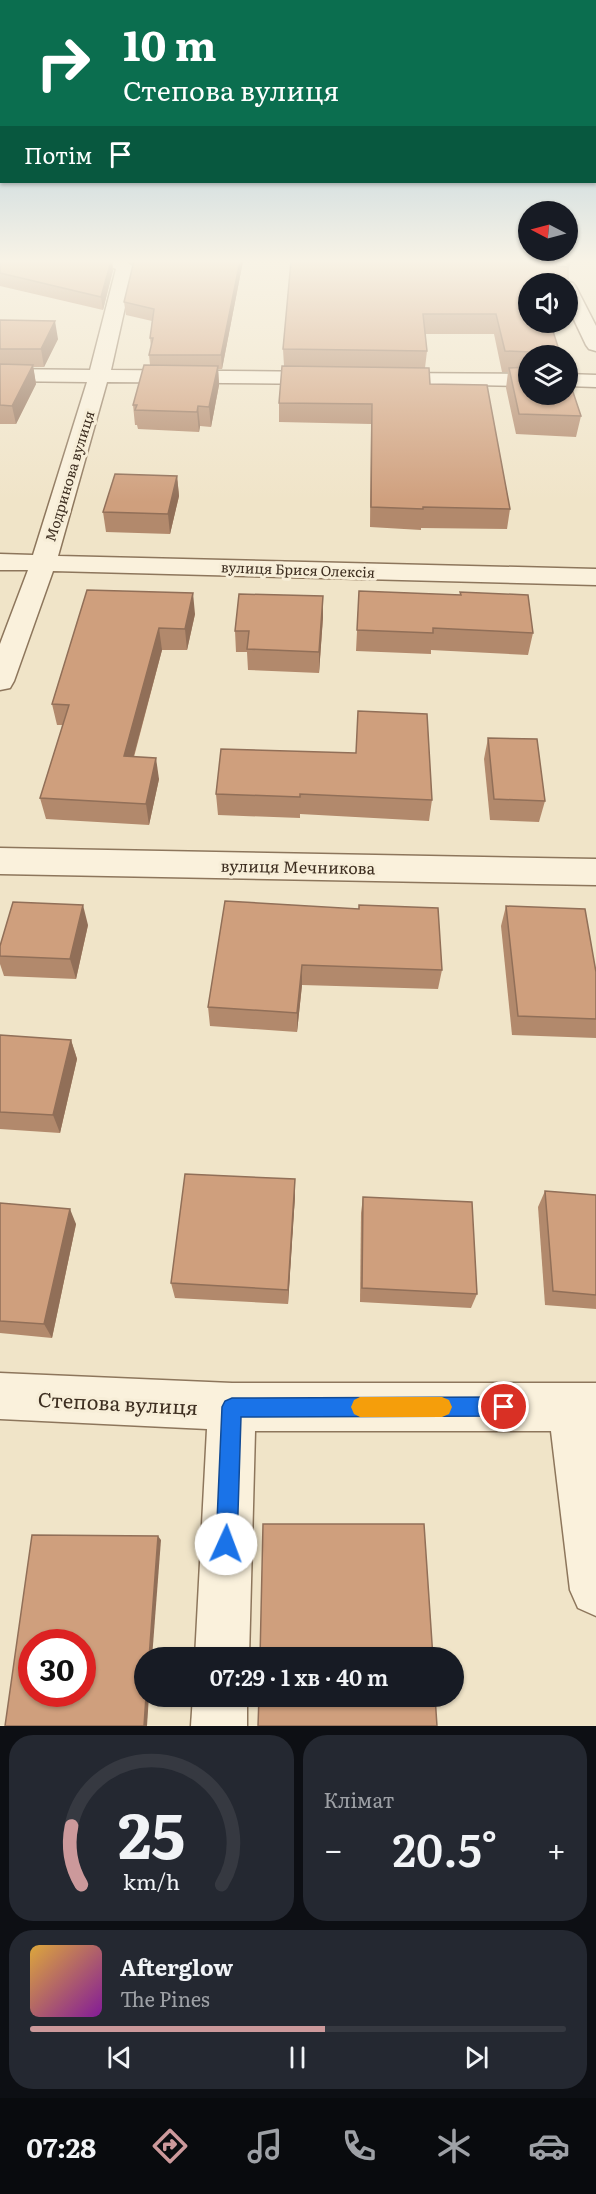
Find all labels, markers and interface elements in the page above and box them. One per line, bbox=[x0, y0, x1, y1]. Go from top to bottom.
text: 10 m bbox=[123, 12, 217, 74]
icon: right bbox=[24, 24, 102, 102]
text: Степова вулиця bbox=[123, 69, 339, 109]
text: Потім bbox=[24, 138, 92, 171]
icon: arrive bbox=[104, 138, 137, 171]
north arrow bbox=[518, 201, 578, 261]
map controls bbox=[518, 201, 578, 405]
button: sound bbox=[518, 273, 578, 333]
button: layers bbox=[518, 345, 578, 405]
street label: Модринова вулиця bbox=[40, 408, 98, 544]
street label: вулиця Брися Олексія bbox=[220, 556, 376, 582]
street label: вулиця Мечникова bbox=[221, 853, 376, 879]
pin bbox=[478, 1381, 529, 1432]
street label: Степова вулиця bbox=[37, 1383, 199, 1421]
icon: arrive bbox=[487, 1390, 520, 1423]
position arrow bbox=[194, 1512, 258, 1576]
speed limit sign: 30 bbox=[18, 1629, 96, 1707]
text: 07:29 · 1 хв · 40 m bbox=[210, 1660, 388, 1693]
text: Клімат bbox=[324, 1784, 394, 1814]
text: 25 bbox=[118, 1786, 185, 1878]
text: 20.5° bbox=[392, 1814, 497, 1881]
text: − bbox=[324, 1823, 343, 1872]
text: + bbox=[547, 1823, 566, 1872]
text: km/h bbox=[123, 1865, 180, 1897]
text: Afterglow bbox=[120, 1950, 233, 1983]
text: The Pines bbox=[120, 1983, 210, 2013]
icon: previous bbox=[103, 2041, 136, 2074]
icon: pause bbox=[281, 2041, 314, 2074]
icon: next bbox=[460, 2041, 493, 2074]
icon: directions bbox=[149, 2125, 191, 2167]
icon: music bbox=[244, 2125, 286, 2167]
icon: phone bbox=[338, 2125, 380, 2167]
icon: climate bbox=[433, 2125, 475, 2167]
icon: car bbox=[528, 2125, 570, 2167]
text: 07:28 bbox=[26, 2126, 96, 2166]

